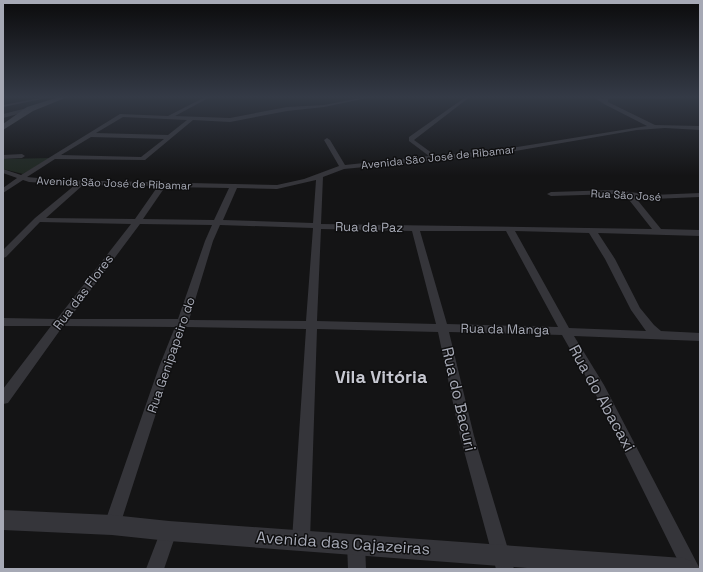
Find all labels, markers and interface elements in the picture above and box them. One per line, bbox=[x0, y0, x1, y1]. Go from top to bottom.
street label: Avenida São José de Ribamar bbox=[360, 142, 516, 172]
street label: Avenida São José de Ribamar bbox=[36, 173, 192, 193]
street label: Rua São José bbox=[590, 186, 662, 204]
street label: Rua da Paz bbox=[335, 218, 403, 236]
street label: Rua das Flores bbox=[49, 251, 117, 333]
street label: Rua Genipapeiro do bbox=[143, 295, 199, 415]
street label: Rua da Manga bbox=[461, 320, 550, 338]
street label: Rua do Abacaxi bbox=[564, 341, 640, 455]
street label: Rua do Bacuri bbox=[437, 345, 481, 453]
district label: Vila Vitória bbox=[335, 365, 428, 388]
street label: Avenida das Cajazeiras bbox=[255, 526, 431, 560]

